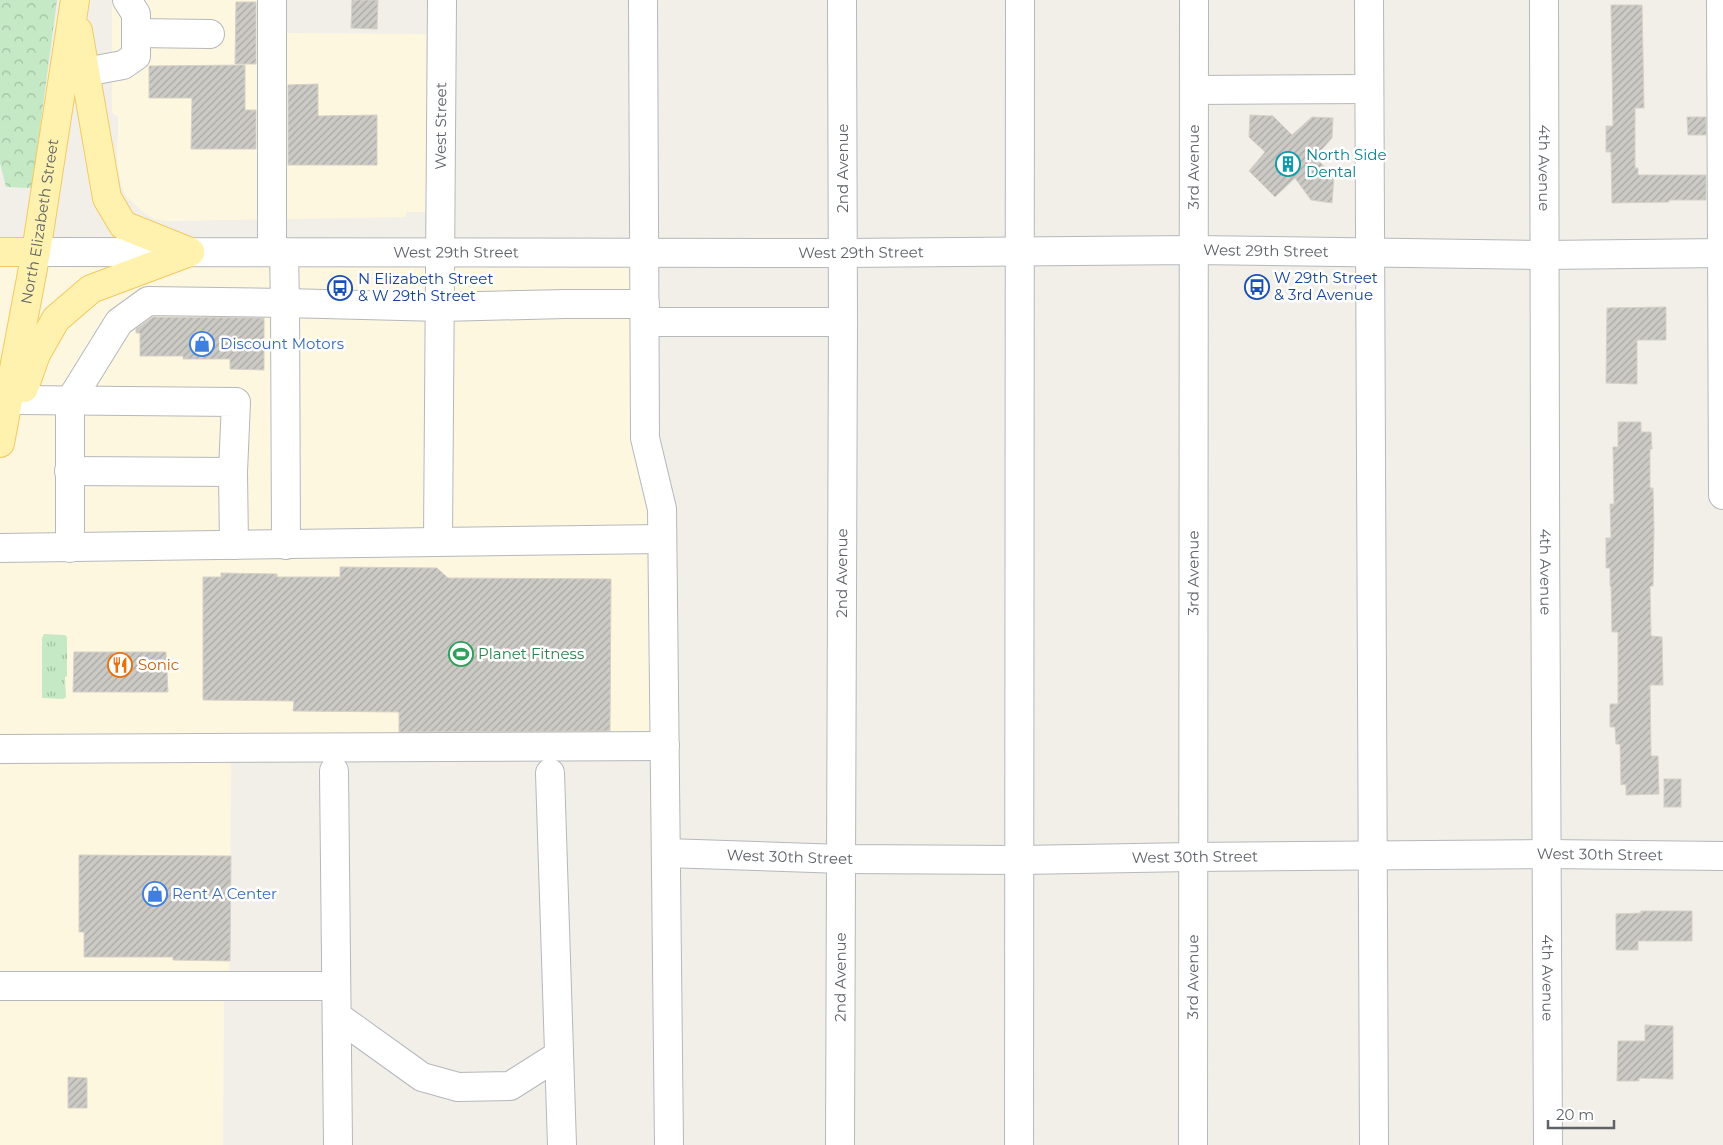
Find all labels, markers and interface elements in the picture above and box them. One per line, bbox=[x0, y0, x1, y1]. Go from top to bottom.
street label: West Street bbox=[431, 82, 450, 170]
street label: 2nd Avenue bbox=[833, 123, 852, 213]
street label: 3rd Avenue bbox=[1184, 124, 1203, 210]
street label: 4th Avenue bbox=[1535, 125, 1554, 211]
street label: North Elizabeth Street bbox=[16, 137, 62, 306]
place label: North Side Dental bbox=[1306, 145, 1387, 181]
building icon: North Side Dental bbox=[1275, 151, 1301, 177]
street label: West 29th Street bbox=[1203, 240, 1329, 261]
street label: West 29th Street bbox=[393, 242, 519, 262]
street label: West 29th Street bbox=[798, 242, 924, 262]
place label: W 29th Street & 3rd Avenue bbox=[1274, 268, 1378, 304]
place label: N Elizabeth Street & W 29th Street bbox=[358, 269, 494, 305]
bus stop icon: W 29th Street & 3rd Avenue bbox=[1244, 274, 1270, 300]
bus stop icon: N Elizabeth Street & W 29th Street bbox=[327, 275, 353, 301]
shop icon: Discount Motors bbox=[189, 331, 215, 357]
place label: Discount Motors bbox=[220, 334, 344, 353]
street label: 2nd Avenue bbox=[832, 528, 851, 618]
street label: 4th Avenue bbox=[1536, 529, 1555, 615]
street label: 3rd Avenue bbox=[1183, 530, 1203, 616]
sports icon: Planet Fitness bbox=[448, 641, 474, 667]
place label: Planet Fitness bbox=[478, 644, 584, 663]
restaurant icon: Sonic bbox=[107, 652, 133, 678]
place label: Sonic bbox=[138, 655, 179, 674]
street label: West 30th Street bbox=[1537, 844, 1663, 864]
street label: West 30th Street bbox=[726, 845, 853, 868]
street label: West 30th Street bbox=[1132, 846, 1258, 867]
shop icon: Rent A Center bbox=[142, 881, 168, 907]
place label: Rent A Center bbox=[172, 884, 277, 903]
street label: 2nd Avenue bbox=[830, 932, 850, 1022]
street label: 3rd Avenue bbox=[1183, 934, 1202, 1020]
street label: 4th Avenue bbox=[1538, 934, 1558, 1021]
scale bar bbox=[1548, 1098, 1614, 1130]
text: 20 m bbox=[1556, 1105, 1594, 1124]

